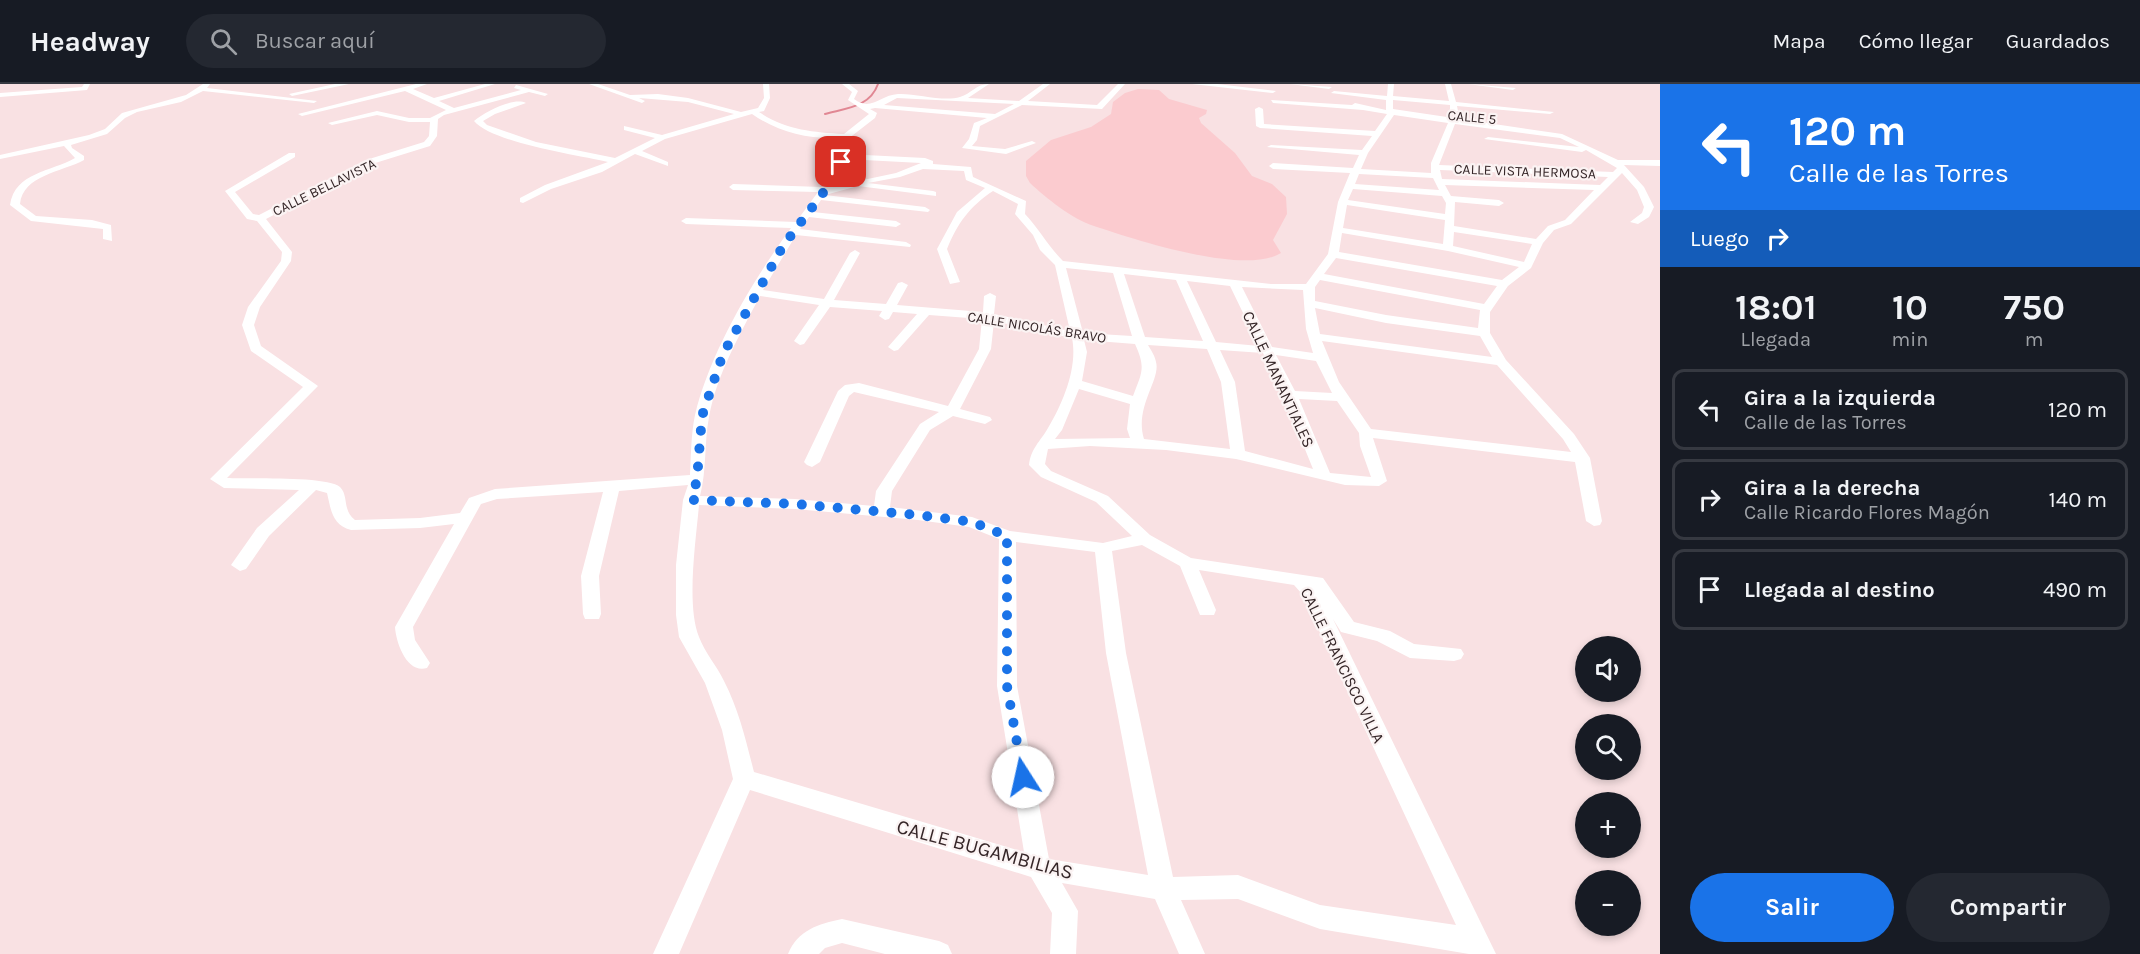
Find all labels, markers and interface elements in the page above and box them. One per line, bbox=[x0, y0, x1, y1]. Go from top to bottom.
search box bbox=[186, 14, 606, 68]
text: Headway bbox=[30, 25, 150, 58]
icon: search bbox=[207, 25, 240, 58]
text: Buscar aquí bbox=[255, 28, 375, 54]
text: Mapa bbox=[1772, 29, 1826, 53]
text: Cómo llegar bbox=[1859, 29, 1973, 53]
text: Guardados bbox=[2006, 29, 2110, 53]
text: 120 m bbox=[1789, 106, 1906, 156]
street label: CALLE 5 bbox=[1447, 107, 1497, 128]
icon: left bbox=[1690, 108, 1768, 186]
pin bbox=[815, 136, 866, 187]
icon: arrive bbox=[824, 145, 857, 178]
street label: CALLE BELLAVISTA bbox=[270, 155, 379, 220]
text: Calle de las Torres bbox=[1789, 157, 2009, 189]
street label: CALLE VISTA HERMOSA bbox=[1454, 161, 1596, 182]
icon: right bbox=[1761, 222, 1794, 255]
text: Luego bbox=[1690, 226, 1749, 252]
text: 18:01 bbox=[1735, 286, 1816, 328]
text: 10 bbox=[1892, 286, 1928, 328]
text: 750 bbox=[2003, 286, 2065, 328]
street label: CALLE NICOLÁS BRAVO bbox=[966, 307, 1108, 347]
street label: CALLE MANANTIALES bbox=[1239, 308, 1319, 450]
text: Llegada bbox=[1741, 328, 1811, 351]
text: min bbox=[1892, 328, 1928, 351]
text: m bbox=[2025, 328, 2043, 351]
text: Gira a la izquierda bbox=[1744, 385, 1936, 411]
icon: left bbox=[1693, 393, 1726, 426]
text: 120 m bbox=[2048, 397, 2107, 423]
text: Calle de las Torres bbox=[1744, 411, 1907, 434]
text: Gira a la derecha bbox=[1744, 475, 1920, 501]
icon: right bbox=[1693, 483, 1726, 516]
text: 140 m bbox=[2049, 487, 2107, 513]
text: Calle Ricardo Flores Magón bbox=[1744, 501, 1990, 524]
icon: arrive bbox=[1693, 573, 1726, 606]
text: Llegada al destino bbox=[1744, 577, 1935, 603]
text: 490 m bbox=[2043, 577, 2107, 603]
street label: CALLE FRANCISCO VILLA bbox=[1297, 584, 1388, 746]
map controls bbox=[1575, 636, 1641, 936]
button: sound bbox=[1575, 636, 1641, 702]
button: search bbox=[1575, 714, 1641, 780]
position arrow bbox=[991, 745, 1055, 809]
button: + bbox=[1575, 792, 1641, 858]
street label: CALLE BUGAMBILIAS bbox=[894, 815, 1076, 884]
button: − bbox=[1575, 870, 1641, 936]
button: Salir bbox=[1690, 873, 1894, 942]
button: Compartir bbox=[1906, 873, 2110, 942]

